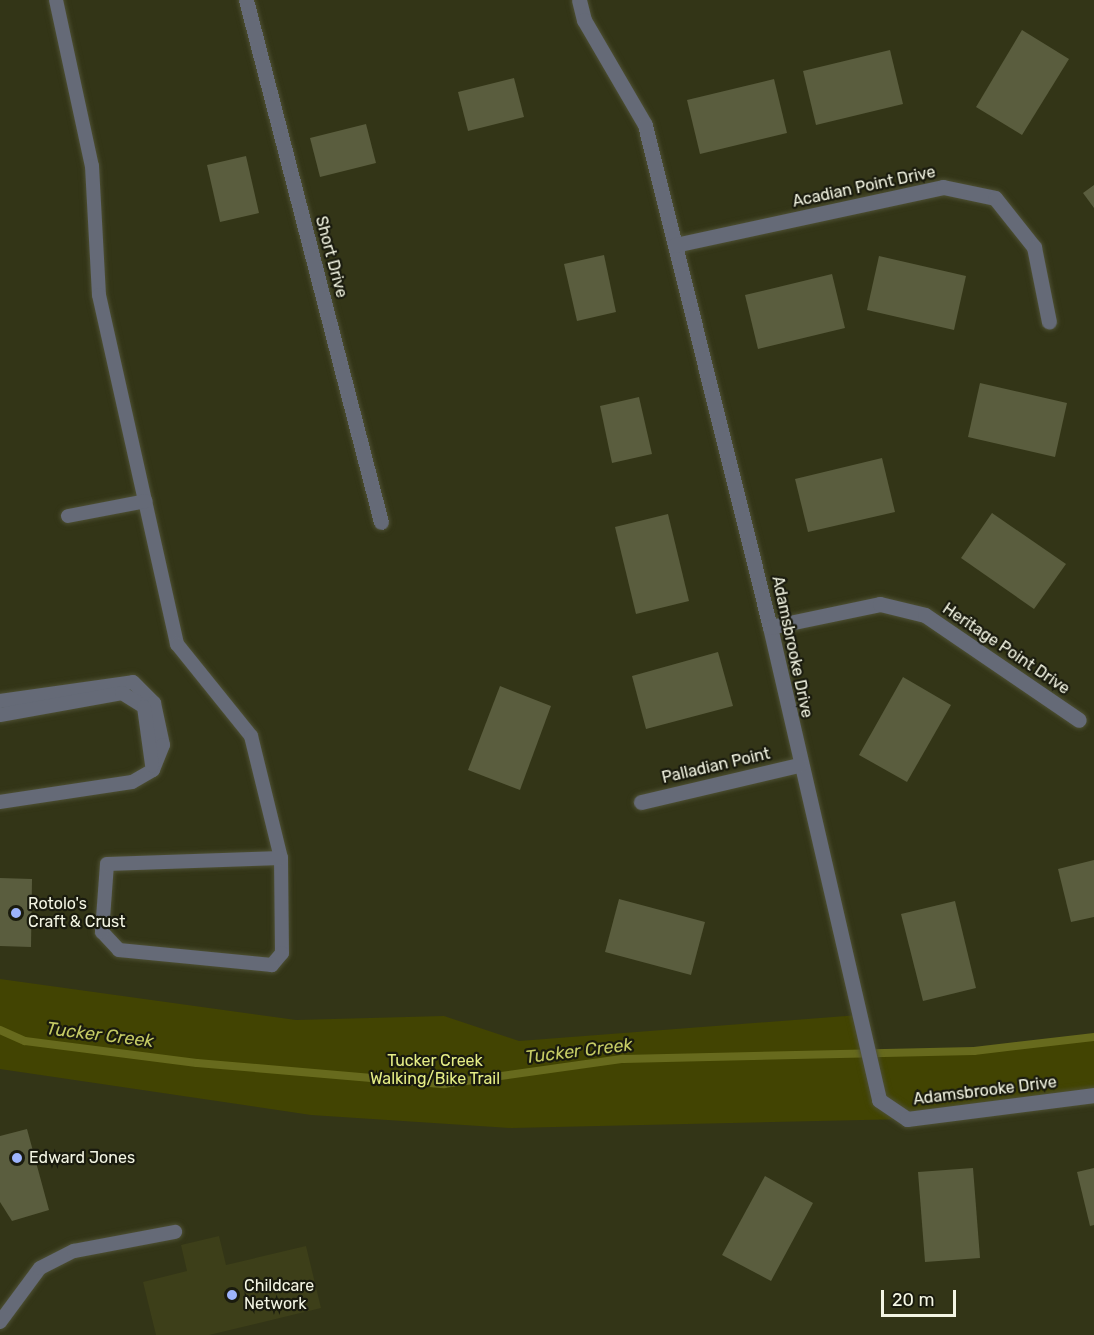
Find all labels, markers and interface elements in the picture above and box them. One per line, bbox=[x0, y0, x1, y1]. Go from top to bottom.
street label: Acadian Point Drive bbox=[791, 162, 937, 212]
street label: Short Drive bbox=[311, 214, 351, 300]
street label: Adamsbrooke Drive bbox=[768, 574, 816, 720]
street label: Heritage Point Drive bbox=[939, 599, 1073, 699]
street label: Palladian Point bbox=[660, 744, 772, 788]
place label: Rotolo's Craft & Crust bbox=[28, 894, 125, 932]
marker: Rotolo's Craft & Crust bbox=[9, 906, 23, 920]
water label: Tucker Creek bbox=[45, 1018, 155, 1052]
water label: Tucker Creek bbox=[524, 1034, 634, 1068]
park label: Tucker Creek Walking/Bike Trail bbox=[370, 1051, 500, 1089]
street label: Adamsbrooke Drive bbox=[912, 1073, 1058, 1109]
place label: Edward Jones bbox=[29, 1148, 135, 1168]
marker: Edward Jones bbox=[10, 1151, 24, 1165]
place label: Childcare Network bbox=[244, 1276, 314, 1314]
scale bar bbox=[884, 1278, 959, 1316]
marker: Childcare Network bbox=[225, 1288, 239, 1302]
text: 20 m bbox=[892, 1289, 934, 1311]

